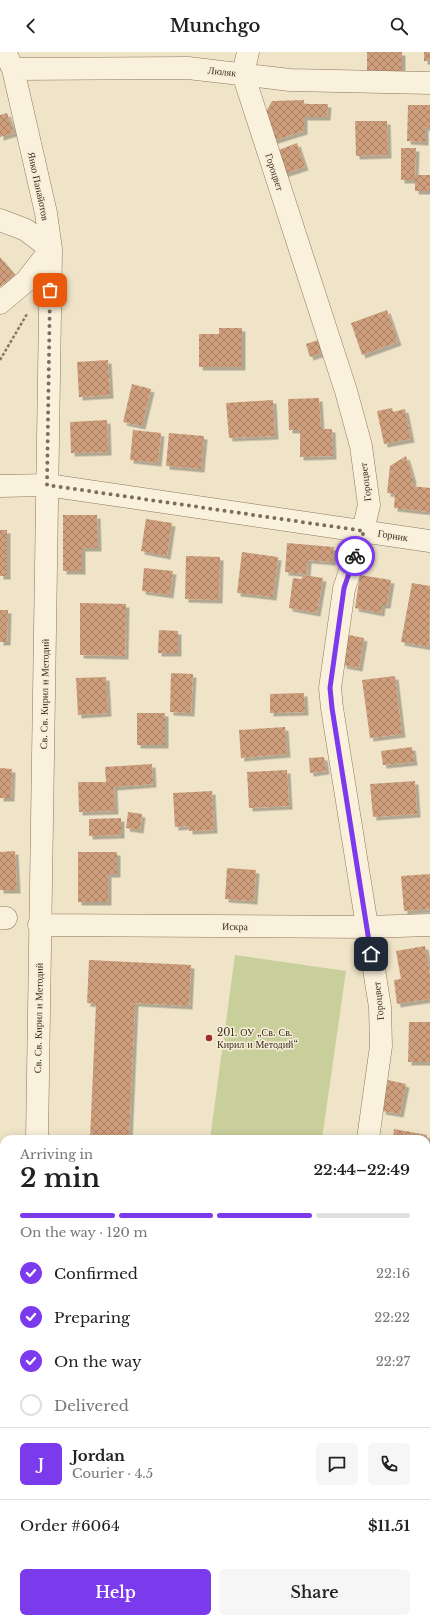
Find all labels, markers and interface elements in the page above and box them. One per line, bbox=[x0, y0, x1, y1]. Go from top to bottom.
icon: back bbox=[20, 15, 42, 37]
text: Munchgo bbox=[170, 15, 260, 37]
icon: search bbox=[388, 15, 410, 37]
street label: Люляк bbox=[207, 64, 237, 79]
street label: Янко Панайотов bbox=[25, 151, 52, 222]
street label: Гороцвет bbox=[262, 152, 287, 193]
pin bbox=[33, 273, 67, 307]
icon: bag bbox=[39, 279, 61, 301]
street label: Гороцвет bbox=[357, 461, 374, 502]
street label: Горник bbox=[377, 527, 409, 544]
courier bbox=[335, 536, 375, 576]
icon: bike bbox=[344, 545, 366, 567]
street label: Св. Св. Кирил и Методий bbox=[37, 638, 52, 749]
street label: Искра bbox=[222, 920, 249, 933]
pin bbox=[354, 937, 388, 971]
icon: home bbox=[360, 943, 382, 965]
street label: Св. Св. Кирил и Методий bbox=[31, 962, 46, 1073]
street label: Гороцвет bbox=[370, 980, 387, 1021]
place label: 201. ОУ „Св. Св. Кирил и Методий“ bbox=[217, 1026, 298, 1051]
marker: 201. ОУ „Св. Св. Кирил и Методий“ bbox=[204, 1033, 214, 1043]
text: Arriving in bbox=[20, 1146, 93, 1163]
text: 22:44–22:49 bbox=[313, 1160, 410, 1179]
text: 2 min bbox=[20, 1162, 100, 1194]
text: On the way · 120 m bbox=[20, 1224, 147, 1241]
icon: check bbox=[20, 1262, 42, 1284]
text: Confirmed bbox=[54, 1264, 138, 1283]
text: 22:16 bbox=[376, 1265, 410, 1282]
icon: check bbox=[20, 1306, 42, 1328]
text: Preparing bbox=[54, 1308, 130, 1327]
text: 22:22 bbox=[374, 1309, 410, 1326]
icon: check bbox=[20, 1350, 42, 1372]
text: On the way bbox=[54, 1352, 142, 1371]
text: 22:27 bbox=[376, 1353, 410, 1370]
text: Delivered bbox=[54, 1396, 129, 1415]
button: chat bbox=[316, 1443, 358, 1485]
button: phone bbox=[368, 1443, 410, 1485]
text: Jordan bbox=[72, 1446, 125, 1465]
text: J bbox=[38, 1454, 44, 1473]
text: Courier · 4.5 bbox=[72, 1465, 153, 1482]
text: Order #6064 bbox=[20, 1516, 120, 1535]
text: $11.51 bbox=[368, 1516, 410, 1535]
button: Help bbox=[20, 1569, 211, 1615]
button: Share bbox=[219, 1569, 410, 1615]

